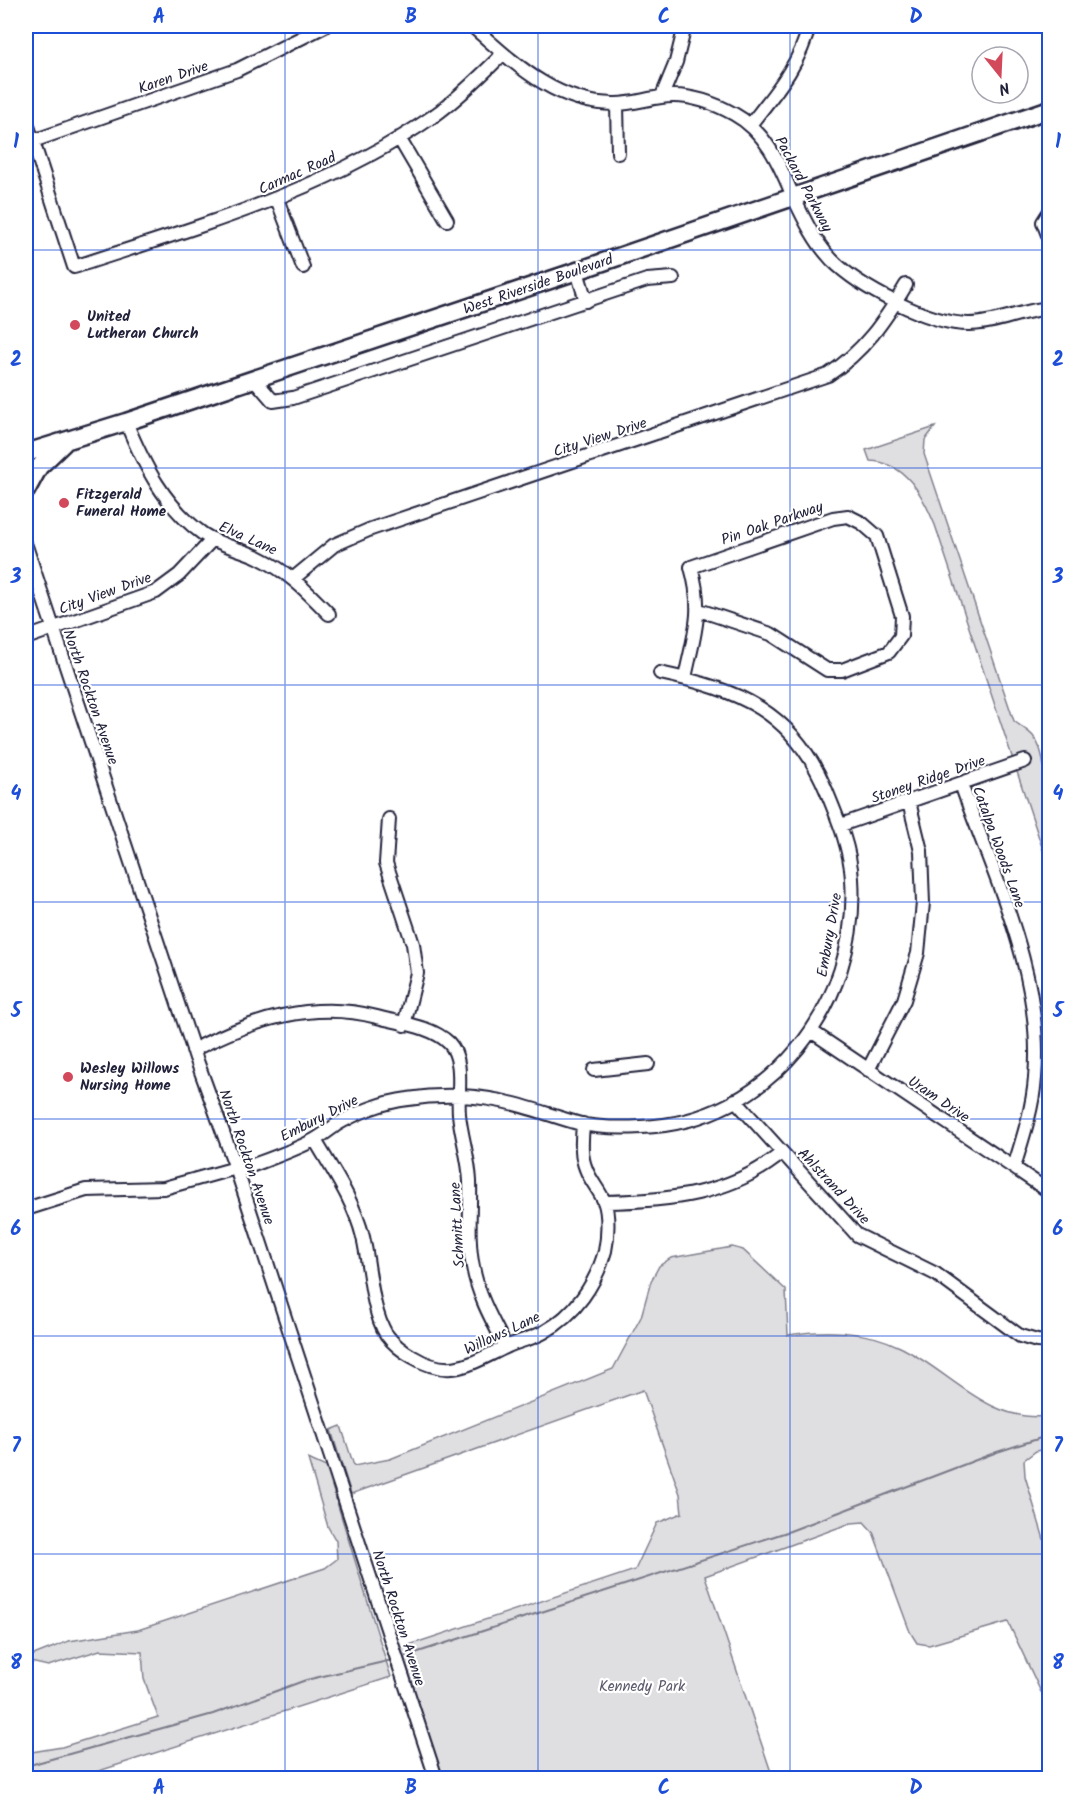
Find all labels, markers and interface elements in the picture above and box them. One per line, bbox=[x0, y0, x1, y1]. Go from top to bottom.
text: A bbox=[153, 2, 165, 34]
text: B bbox=[405, 2, 417, 34]
text: C bbox=[658, 2, 670, 34]
text: D bbox=[909, 2, 923, 34]
north arrow bbox=[970, 45, 1030, 105]
street label: Karen Drive bbox=[135, 55, 212, 101]
text: N bbox=[996, 74, 1013, 101]
text: 1 bbox=[13, 127, 19, 159]
text: 1 bbox=[1055, 127, 1061, 159]
street label: Packard Parkway bbox=[768, 132, 839, 238]
street label: Carmac Road bbox=[255, 146, 341, 202]
street label: West Riverside Boulevard bbox=[460, 248, 617, 322]
place label: United Lutheran Church bbox=[87, 305, 198, 346]
marker: United Lutheran Church bbox=[68, 318, 82, 332]
text: 2 bbox=[10, 345, 22, 377]
text: 2 bbox=[1052, 345, 1064, 377]
street label: City View Drive bbox=[550, 411, 650, 464]
place label: Fitzgerald Funeral Home bbox=[76, 483, 167, 524]
street label: Pin Oak Parkway bbox=[718, 495, 827, 553]
marker: Fitzgerald Funeral Home bbox=[57, 496, 71, 510]
street label: Elva Lane bbox=[214, 515, 281, 563]
text: 3 bbox=[10, 562, 22, 594]
text: 3 bbox=[1052, 562, 1064, 594]
street label: City View Drive bbox=[56, 566, 155, 622]
street label: North Rockton Avenue bbox=[56, 626, 125, 769]
street label: Stoney Ridge Drive bbox=[868, 749, 989, 811]
text: 4 bbox=[11, 779, 22, 811]
text: 4 bbox=[1053, 779, 1064, 811]
street label: Catalpa Woods Lane bbox=[965, 783, 1031, 912]
street label: Embury Drive bbox=[811, 891, 849, 979]
text: 5 bbox=[10, 996, 23, 1028]
text: 5 bbox=[1052, 996, 1065, 1028]
place label: Wesley Willows Nursing Home bbox=[80, 1057, 179, 1098]
marker: Wesley Willows Nursing Home bbox=[61, 1070, 75, 1084]
street label: Uram Drive bbox=[903, 1070, 974, 1130]
street label: North Rockton Avenue bbox=[212, 1086, 281, 1229]
street label: Embury Drive bbox=[276, 1089, 363, 1149]
street label: Ahlstrand Drive bbox=[791, 1143, 876, 1231]
street label: Schmitt Lane bbox=[444, 1181, 472, 1268]
text: 6 bbox=[11, 1214, 22, 1246]
text: 6 bbox=[1053, 1214, 1064, 1246]
street label: Willows Lane bbox=[460, 1306, 545, 1362]
text: 7 bbox=[11, 1431, 21, 1463]
text: 7 bbox=[1053, 1431, 1063, 1463]
street label: North Rockton Avenue bbox=[365, 1547, 431, 1690]
text: 8 bbox=[10, 1648, 22, 1680]
text: 8 bbox=[1052, 1648, 1064, 1680]
park label: Kennedy Park bbox=[599, 1675, 686, 1699]
text: A bbox=[153, 1773, 165, 1804]
text: B bbox=[405, 1773, 417, 1804]
text: C bbox=[658, 1773, 670, 1804]
text: D bbox=[909, 1773, 923, 1804]

